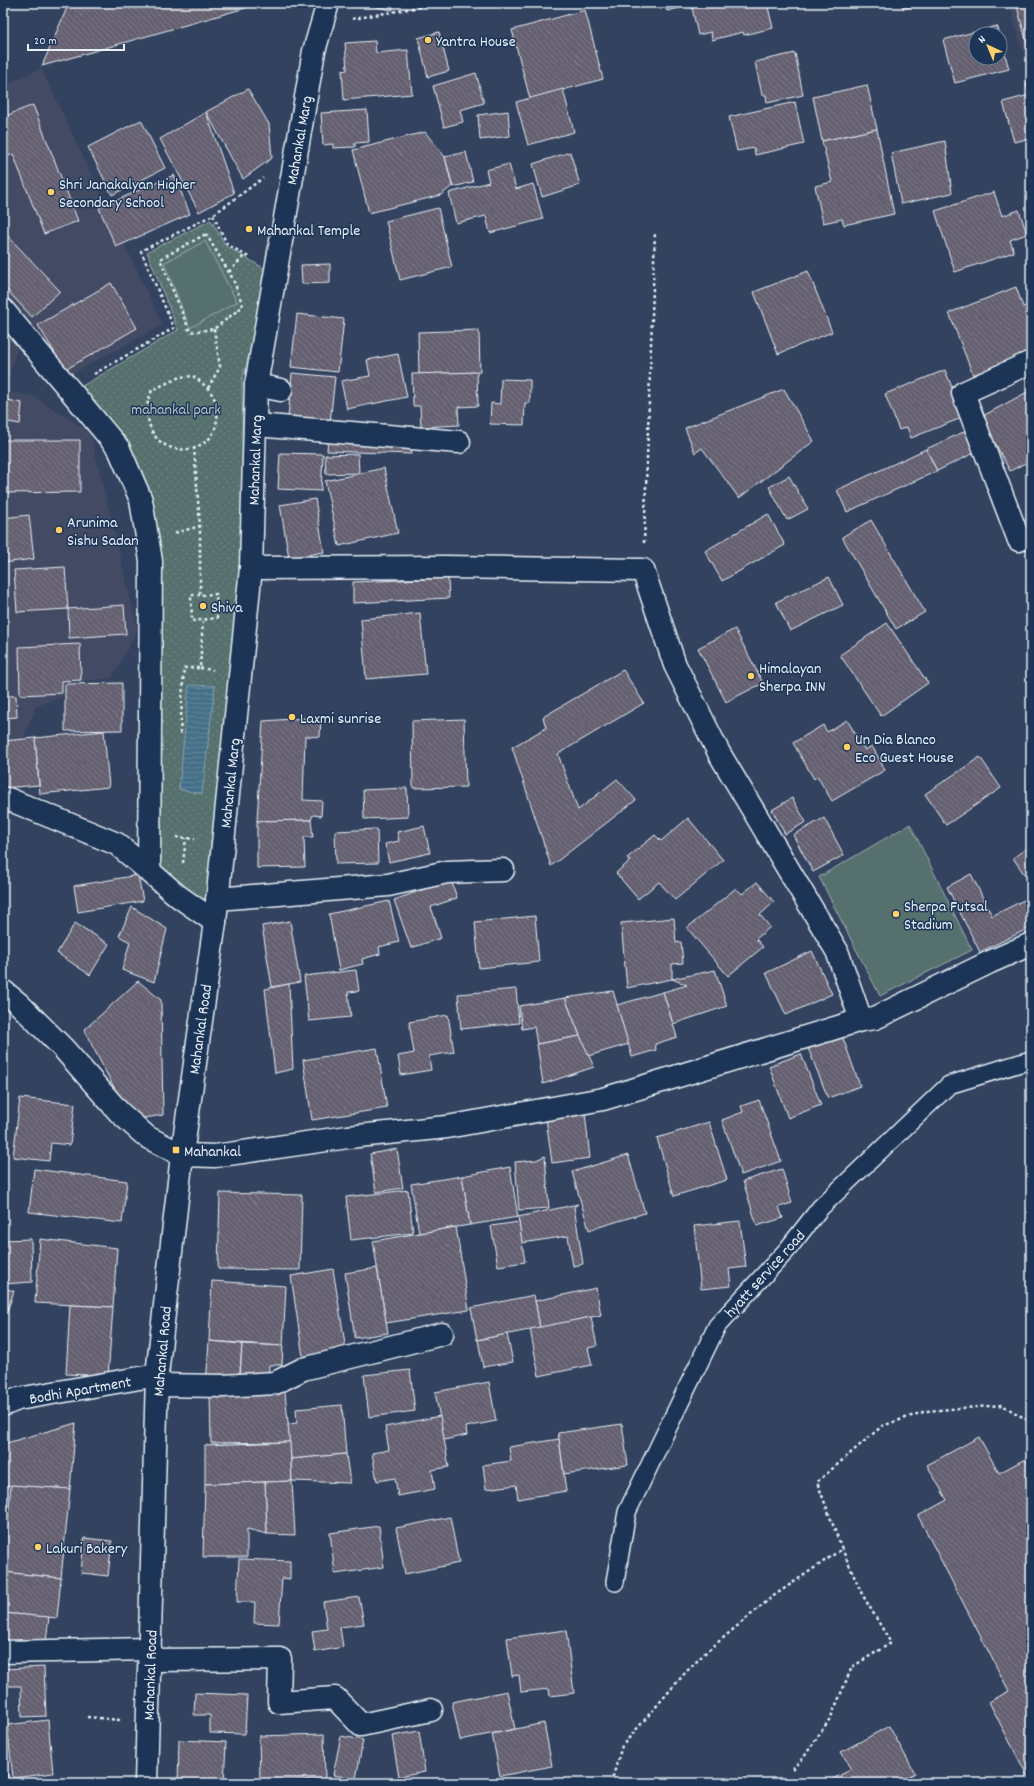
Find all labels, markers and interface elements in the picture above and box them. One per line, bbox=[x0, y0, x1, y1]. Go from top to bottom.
scale bar bbox=[28, 26, 124, 52]
north arrow bbox=[968, 26, 1008, 66]
place label: Yantra House bbox=[436, 31, 516, 54]
text: N bbox=[975, 32, 990, 48]
text: 20 m bbox=[34, 33, 57, 50]
marker: Yantra House bbox=[423, 35, 433, 45]
street label: Mahankal Marg bbox=[281, 94, 320, 187]
place label: Shri Janakalyan Higher Secondary School bbox=[59, 174, 196, 215]
marker: Shri Janakalyan Higher Secondary School bbox=[46, 187, 56, 197]
place label: Mahankal Temple bbox=[257, 220, 360, 243]
marker: Mahankal Temple bbox=[244, 224, 254, 234]
park label: mahankal park bbox=[131, 399, 221, 422]
street label: Mahankal Marg bbox=[243, 414, 270, 506]
place label: Arunima Sishu Sadan bbox=[67, 512, 139, 553]
marker: Arunima Sishu Sadan bbox=[54, 525, 64, 535]
place label: Shiva bbox=[211, 597, 243, 620]
marker: Shiva bbox=[198, 601, 208, 611]
place label: Himalayan Sherpa INN bbox=[759, 658, 826, 699]
marker: Himalayan Sherpa INN bbox=[746, 671, 756, 681]
place label: Laxmi sunrise bbox=[300, 708, 381, 731]
marker: Laxmi sunrise bbox=[287, 712, 297, 722]
place label: Un Dia Blanco Eco Guest House bbox=[855, 729, 954, 770]
street label: Mahankal Marg bbox=[215, 737, 248, 829]
marker: Un Dia Blanco Eco Guest House bbox=[842, 742, 852, 752]
place label: Sherpa Futsal Stadium bbox=[904, 896, 988, 937]
marker: Sherpa Futsal Stadium bbox=[891, 909, 901, 919]
street label: Mahankal Road bbox=[184, 983, 219, 1076]
place label: Mahankal bbox=[184, 1141, 241, 1164]
marker: Mahankal bbox=[171, 1145, 181, 1155]
street label: hyatt service road bbox=[720, 1226, 812, 1324]
street label: Mahankal Road bbox=[148, 1305, 179, 1397]
street label: Bodhi Apartment bbox=[28, 1371, 133, 1412]
place label: Lakuri Bakery bbox=[46, 1538, 128, 1561]
marker: Lakuri Bakery bbox=[33, 1542, 43, 1552]
street label: Mahankal Road bbox=[138, 1629, 165, 1721]

